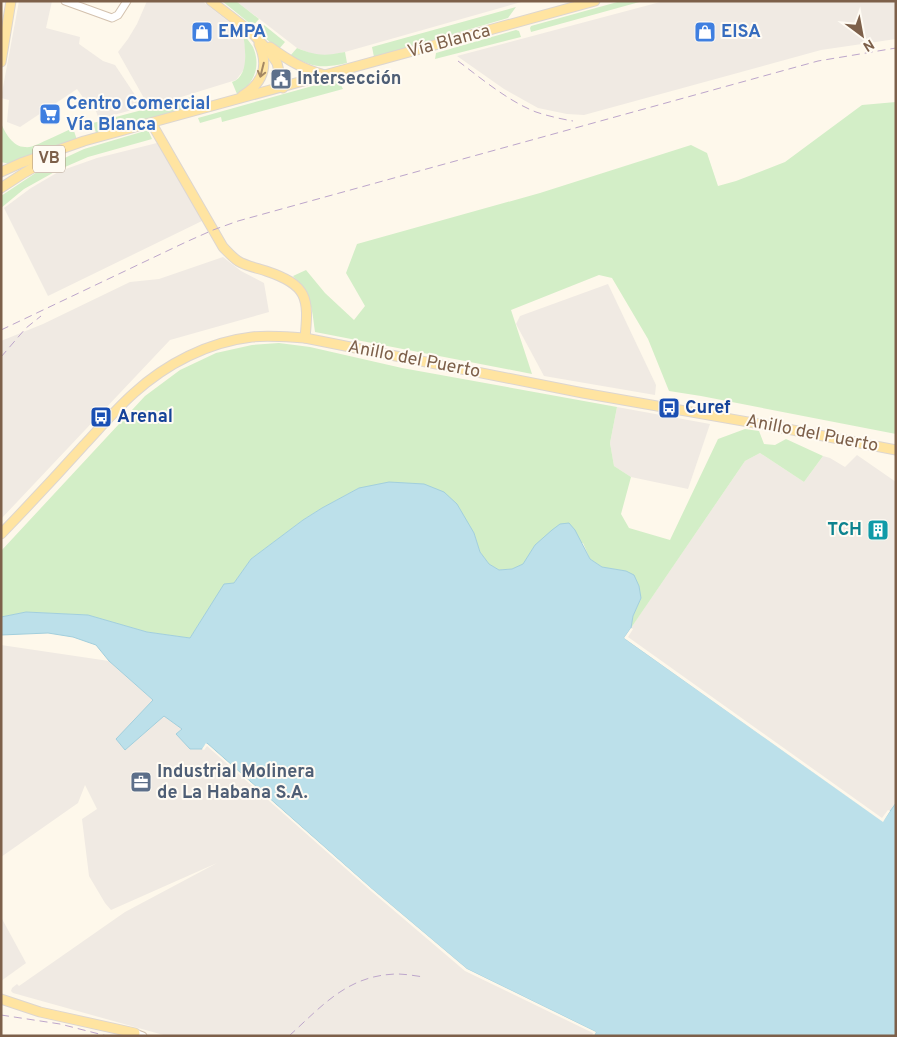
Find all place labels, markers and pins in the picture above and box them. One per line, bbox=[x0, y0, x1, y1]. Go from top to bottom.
shop icon: EMPA bbox=[190, 20, 214, 44]
shop icon: EISA bbox=[693, 20, 717, 44]
place label: EMPA bbox=[218, 21, 266, 44]
place label: EISA bbox=[721, 21, 761, 44]
public building icon: Intersección bbox=[269, 67, 293, 91]
place label: Intersección bbox=[297, 68, 402, 91]
place label: Centro Comercial Vía Blanca bbox=[66, 93, 211, 137]
supermarket icon: Centro Comercial Vía Blanca bbox=[38, 102, 62, 126]
bus stop icon: Curef bbox=[657, 396, 681, 420]
place label: Curef bbox=[685, 397, 731, 420]
bus stop icon: Arenal bbox=[89, 405, 113, 429]
place label: Arenal bbox=[117, 406, 173, 429]
building icon: TCH bbox=[866, 518, 890, 542]
place label: TCH bbox=[827, 519, 862, 542]
place label: Industrial Molinera de La Habana S.A. bbox=[157, 761, 315, 805]
office icon: Industrial Molinera de La Habana S.A. bbox=[129, 770, 153, 794]

